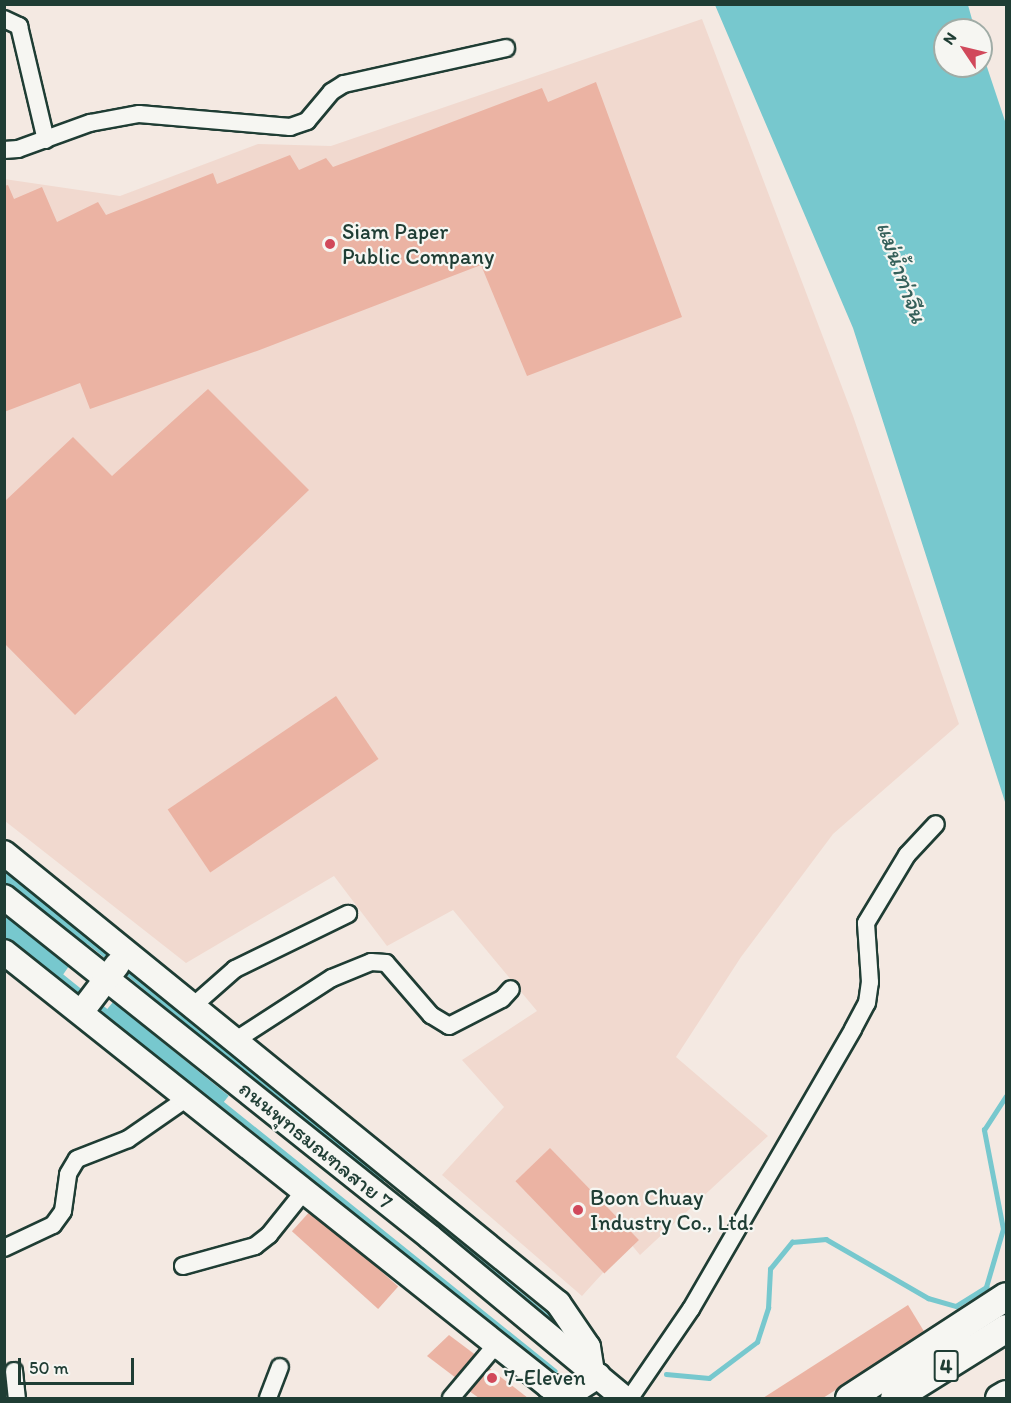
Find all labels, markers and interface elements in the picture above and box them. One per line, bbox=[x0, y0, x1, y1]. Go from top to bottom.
north arrow bbox=[933, 18, 993, 78]
text: N bbox=[939, 29, 960, 48]
water label: แม่น้ำท่าจีน bbox=[870, 217, 934, 327]
place label: Siam Paper Public Company bbox=[342, 218, 494, 270]
marker: Siam Paper Public Company bbox=[323, 237, 337, 251]
street label: ถนนพุทธมณฑลสาย 7 bbox=[234, 1075, 398, 1215]
place label: Boon Chuay Industry Co., Ltd. bbox=[590, 1184, 754, 1236]
marker: Boon Chuay Industry Co., Ltd. bbox=[571, 1203, 585, 1217]
scale bar bbox=[21, 1346, 136, 1384]
road number: 4 bbox=[932, 1348, 960, 1384]
text: 50 m bbox=[29, 1357, 69, 1379]
place label: 7-Eleven bbox=[504, 1365, 586, 1391]
marker: 7-Eleven bbox=[485, 1371, 499, 1385]

